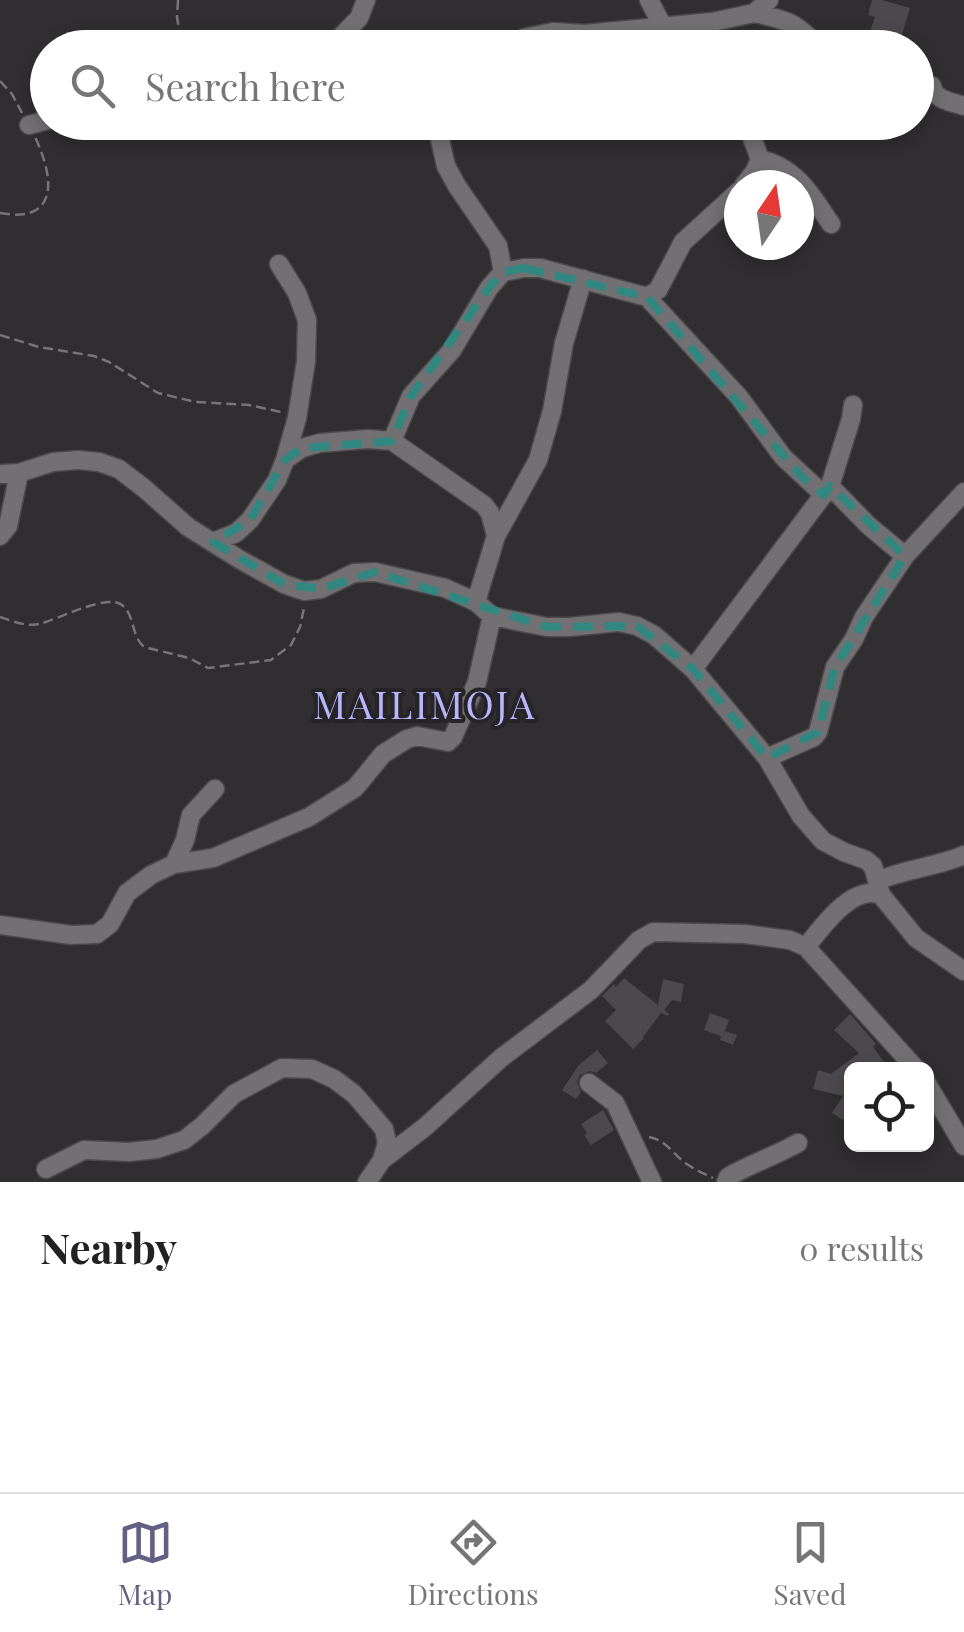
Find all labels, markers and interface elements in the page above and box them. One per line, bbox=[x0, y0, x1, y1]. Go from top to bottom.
search box bbox=[30, 30, 934, 140]
icon: search bbox=[65, 58, 120, 113]
text: Search here bbox=[145, 60, 346, 111]
north arrow bbox=[724, 170, 814, 260]
district label: MAILIMOJA bbox=[313, 678, 537, 729]
map controls bbox=[844, 1062, 934, 1152]
button: locate bbox=[844, 1062, 934, 1152]
text: Nearby bbox=[40, 1219, 177, 1275]
text: 0 results bbox=[799, 1226, 924, 1269]
tab: Map bbox=[118, 1515, 173, 1612]
tab: Directions bbox=[408, 1515, 538, 1612]
tab: Saved bbox=[774, 1515, 846, 1612]

